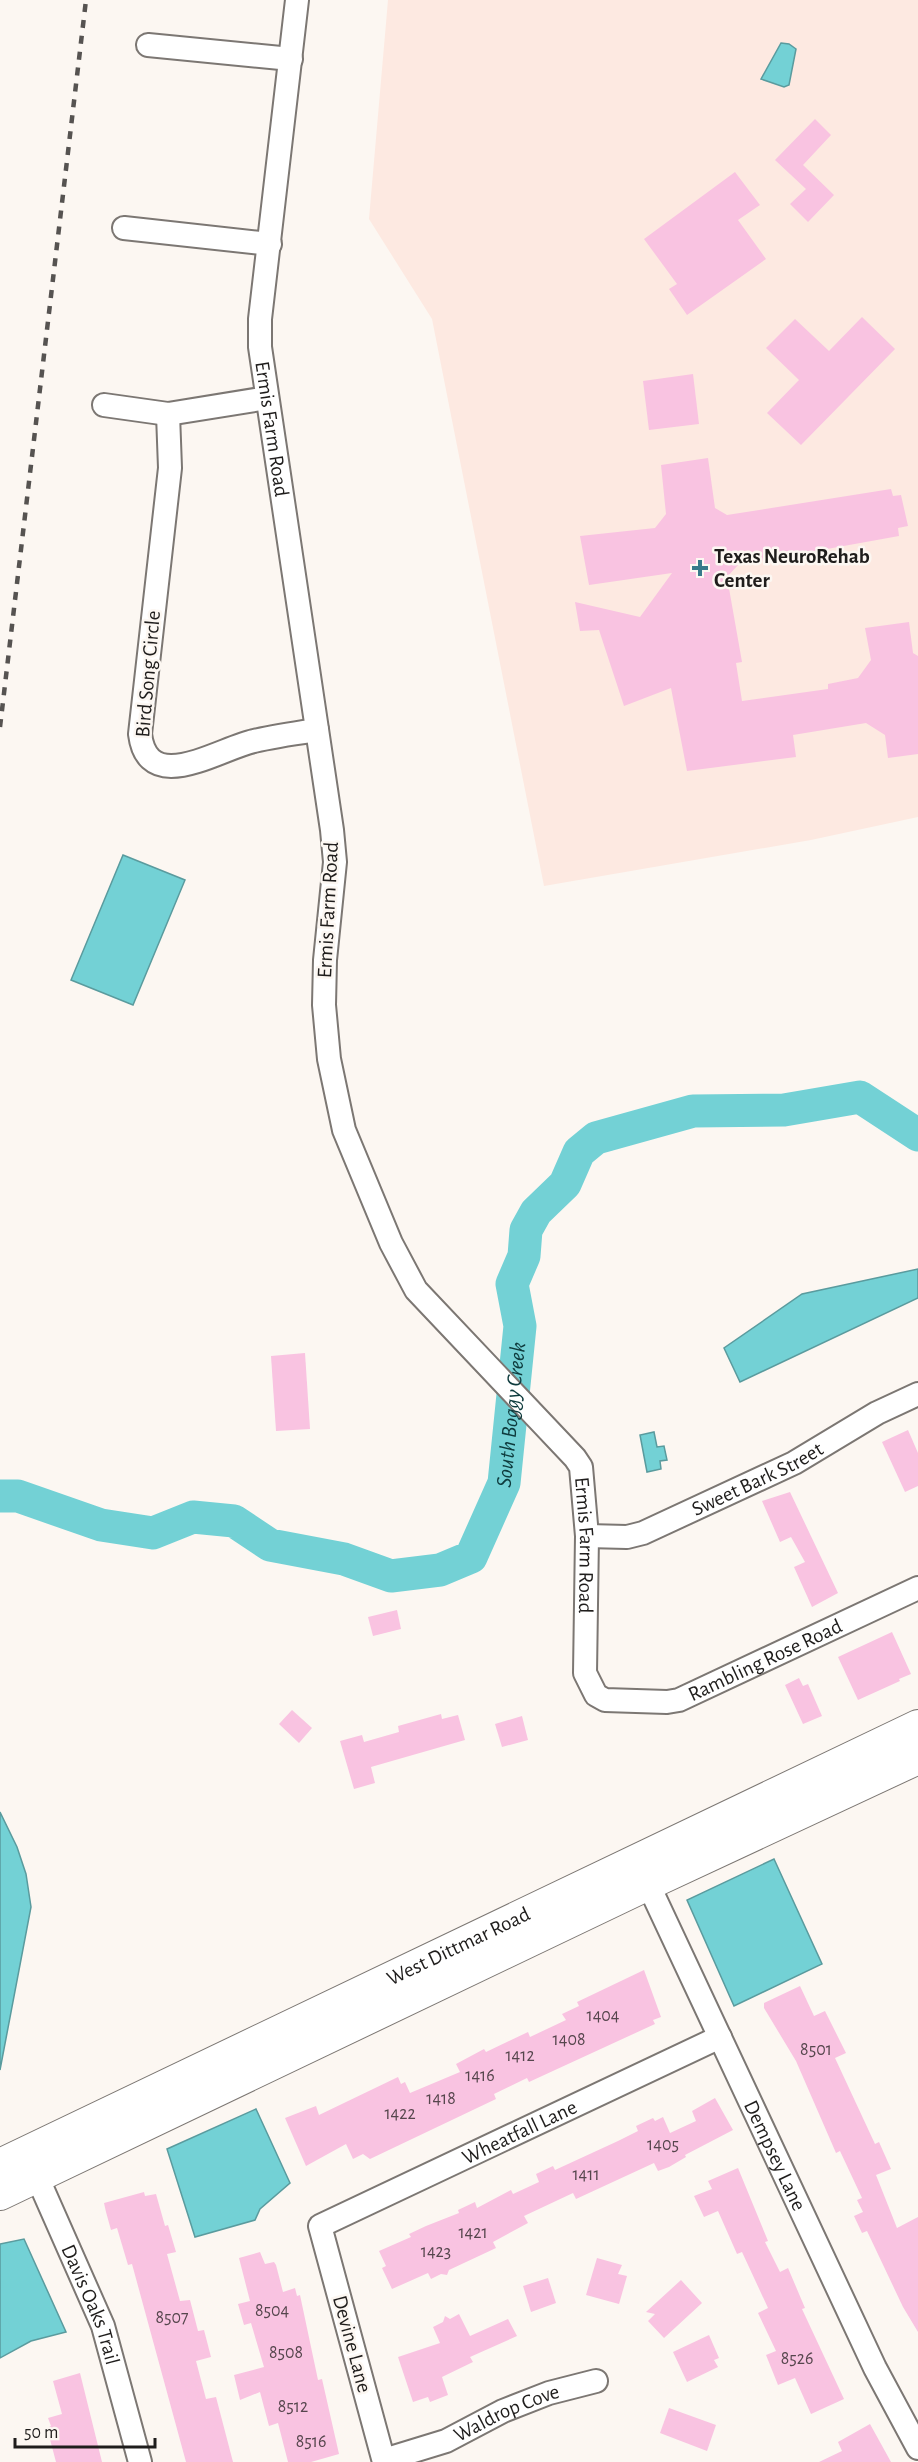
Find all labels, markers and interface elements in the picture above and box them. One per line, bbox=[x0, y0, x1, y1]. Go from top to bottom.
street label: Ermis Farm Road bbox=[252, 360, 293, 498]
place label: Texas NeuroRehab Center bbox=[714, 546, 870, 591]
marker: Texas NeuroRehab Center bbox=[691, 559, 709, 577]
street label: Bird Song Circle bbox=[132, 610, 164, 738]
street label: Ermis Farm Road bbox=[314, 841, 342, 979]
water label: South Boggy Creek bbox=[493, 1341, 529, 1489]
street label: Sweet Bark Street bbox=[688, 1438, 827, 1519]
street label: Ermis Farm Road bbox=[571, 1476, 598, 1614]
street label: Rambling Rose Road bbox=[685, 1615, 845, 1705]
street label: West Dittmar Road bbox=[383, 1903, 533, 1989]
house number: 1404 bbox=[586, 2007, 620, 2025]
house number: 1408 bbox=[553, 2031, 585, 2049]
house number: 8501 bbox=[800, 2041, 832, 2059]
house number: 1412 bbox=[505, 2047, 535, 2065]
house number: 1416 bbox=[465, 2067, 495, 2085]
house number: 1418 bbox=[426, 2090, 456, 2108]
street label: Wheatfall Lane bbox=[459, 2096, 580, 2168]
street label: Dempsey Lane bbox=[740, 2097, 810, 2214]
house number: 1422 bbox=[384, 2105, 416, 2123]
house number: 1405 bbox=[647, 2136, 679, 2154]
house number: 1411 bbox=[572, 2166, 600, 2184]
house number: 1421 bbox=[458, 2224, 488, 2242]
street label: Davis Oaks Trail bbox=[58, 2241, 124, 2367]
house number: 1423 bbox=[421, 2243, 451, 2261]
street label: Devine Lane bbox=[329, 2293, 375, 2395]
house number: 8504 bbox=[255, 2302, 289, 2320]
house number: 8507 bbox=[155, 2309, 189, 2327]
house number: 8508 bbox=[269, 2344, 303, 2362]
house number: 8526 bbox=[781, 2350, 813, 2368]
street label: Waldrop Cove bbox=[450, 2380, 561, 2445]
house number: 8512 bbox=[278, 2398, 308, 2416]
scale bar bbox=[15, 2411, 154, 2449]
text: 50 m bbox=[24, 2424, 58, 2442]
house number: 8516 bbox=[296, 2433, 326, 2451]

